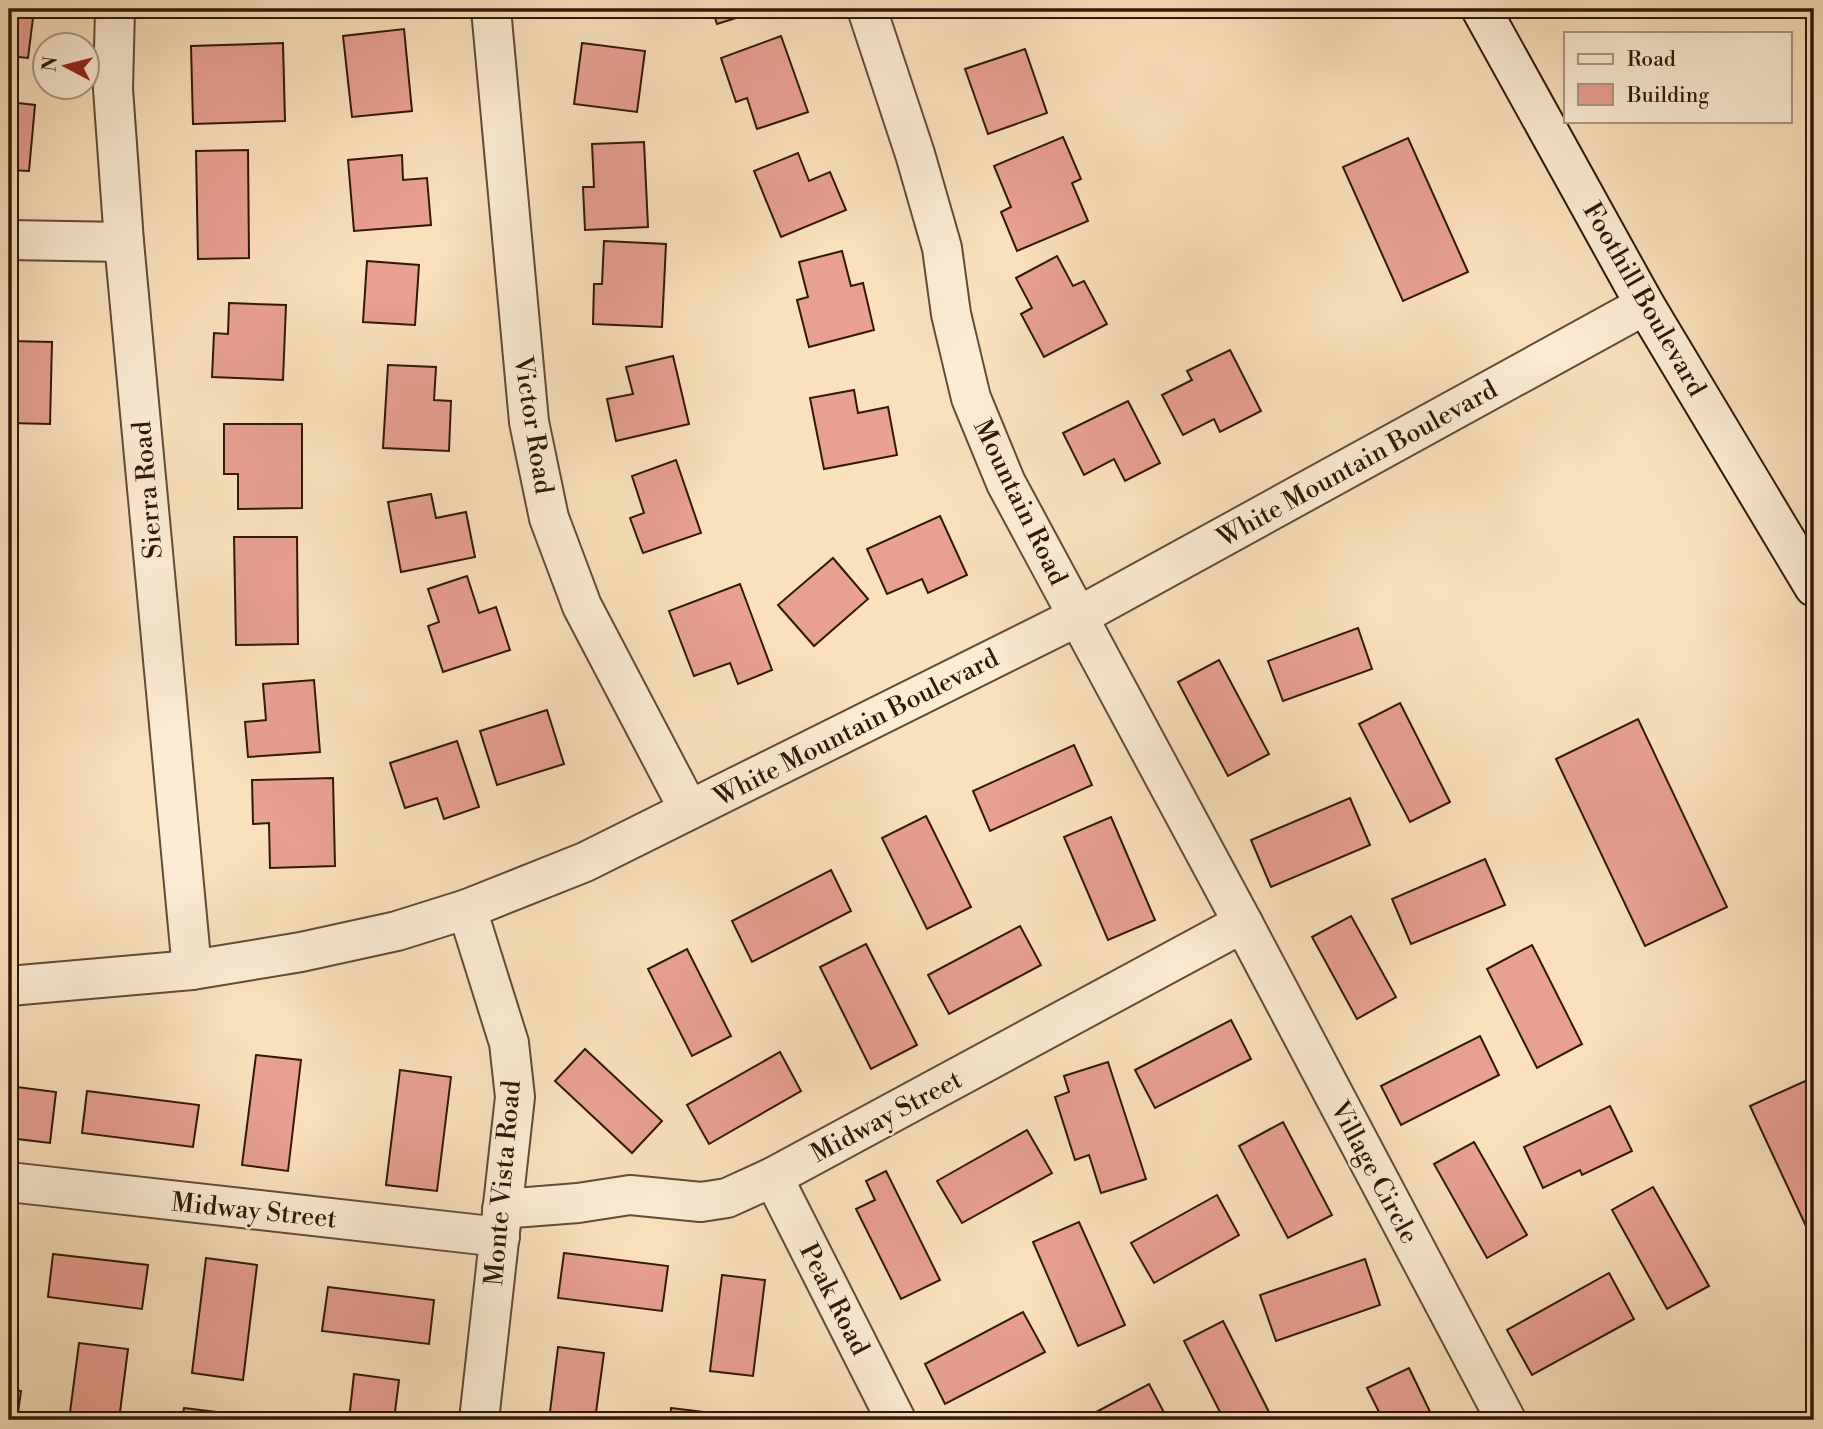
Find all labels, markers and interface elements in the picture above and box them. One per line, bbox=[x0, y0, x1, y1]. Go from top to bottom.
north arrow bbox=[32, 32, 102, 102]
legend bbox=[1564, 32, 1792, 122]
text: Road bbox=[1627, 47, 1676, 73]
text: N bbox=[37, 55, 63, 73]
text: Building bbox=[1626, 83, 1709, 109]
street label: Foothill Boulevard bbox=[1576, 197, 1713, 402]
street label: Victor Road bbox=[506, 353, 560, 497]
street label: White Mountain Boulevard bbox=[1211, 373, 1503, 555]
street label: Mountain Road bbox=[966, 414, 1074, 591]
street label: Sierra Road bbox=[126, 419, 170, 560]
street label: White Mountain Boulevard bbox=[708, 642, 1004, 814]
street label: Midway Street bbox=[806, 1064, 967, 1170]
street label: Monte Vista Road bbox=[478, 1079, 528, 1287]
street label: Village Circle bbox=[1323, 1095, 1425, 1249]
street label: Midway Street bbox=[170, 1186, 338, 1236]
street label: Peak Road bbox=[792, 1238, 876, 1361]

